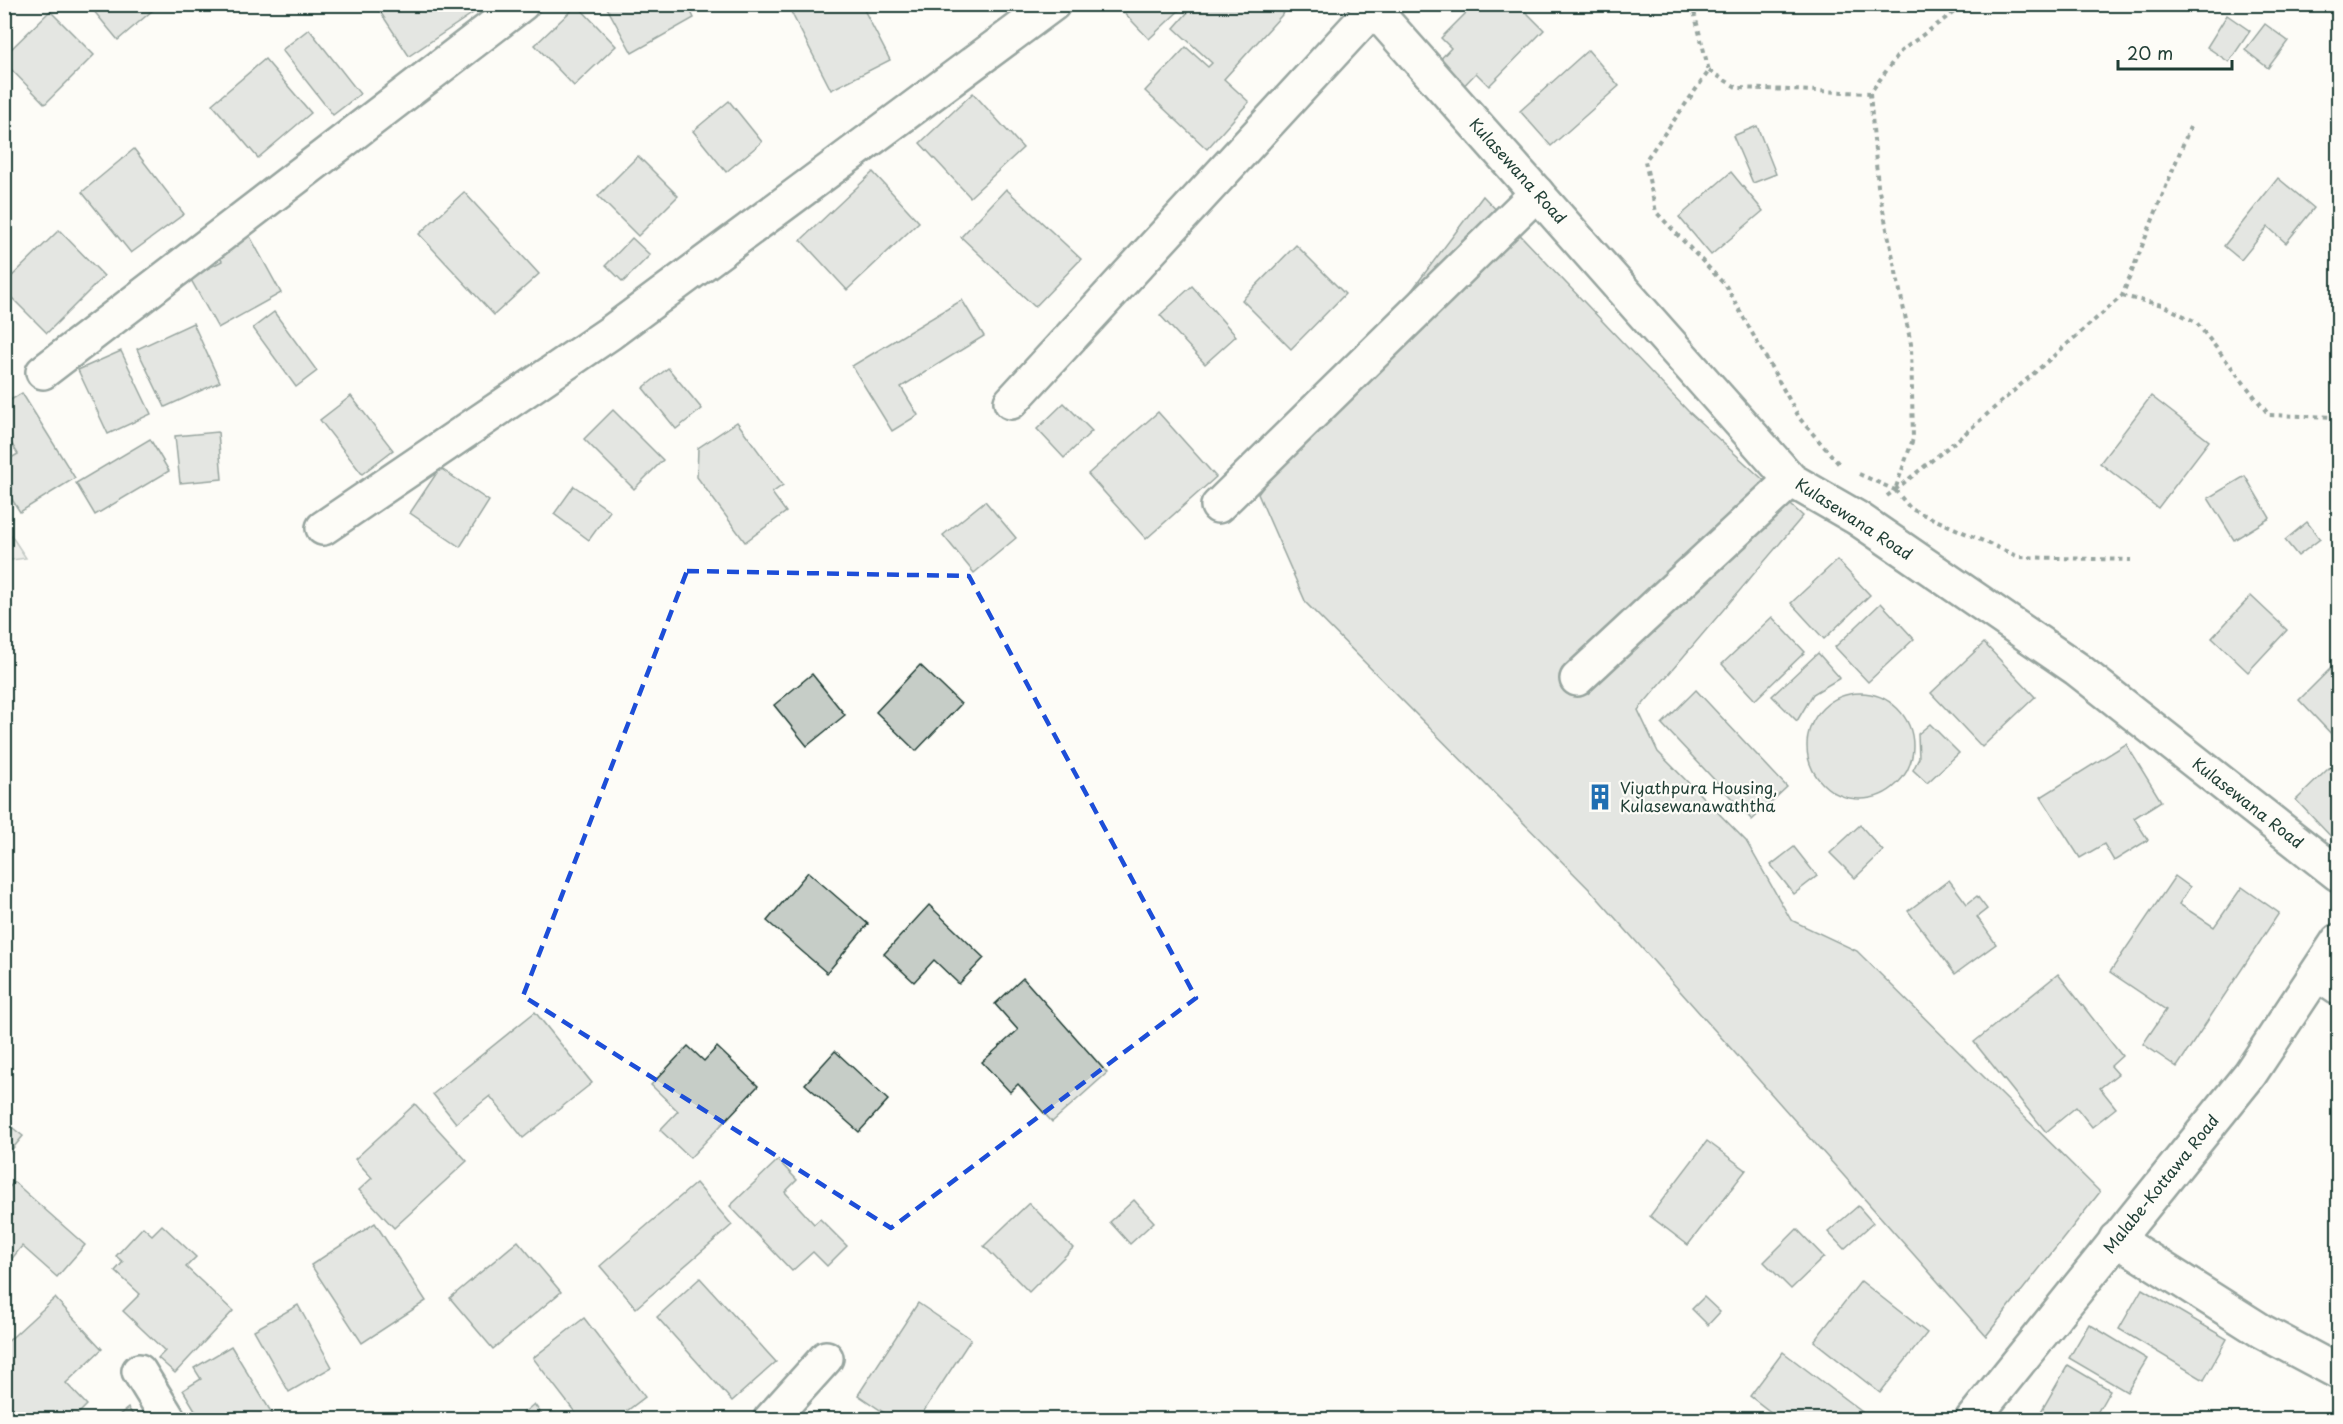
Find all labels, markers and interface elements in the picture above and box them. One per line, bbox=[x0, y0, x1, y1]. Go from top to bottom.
scale bar bbox=[2118, 33, 2232, 71]
text: 20 m bbox=[2127, 39, 2173, 66]
street label: Kulasewana Road bbox=[1465, 112, 1573, 229]
street label: Kulasewana Road bbox=[1791, 471, 1918, 565]
street label: Kulasewana Road bbox=[2188, 751, 2309, 853]
place label: Viyathpura Housing, Kulasewanawaththa bbox=[1620, 775, 1778, 817]
building icon: Viyathpura Housing, Kulasewanawaththa bbox=[1585, 782, 1615, 812]
street label: Malabe-Kottawa Road bbox=[2097, 1109, 2224, 1258]

